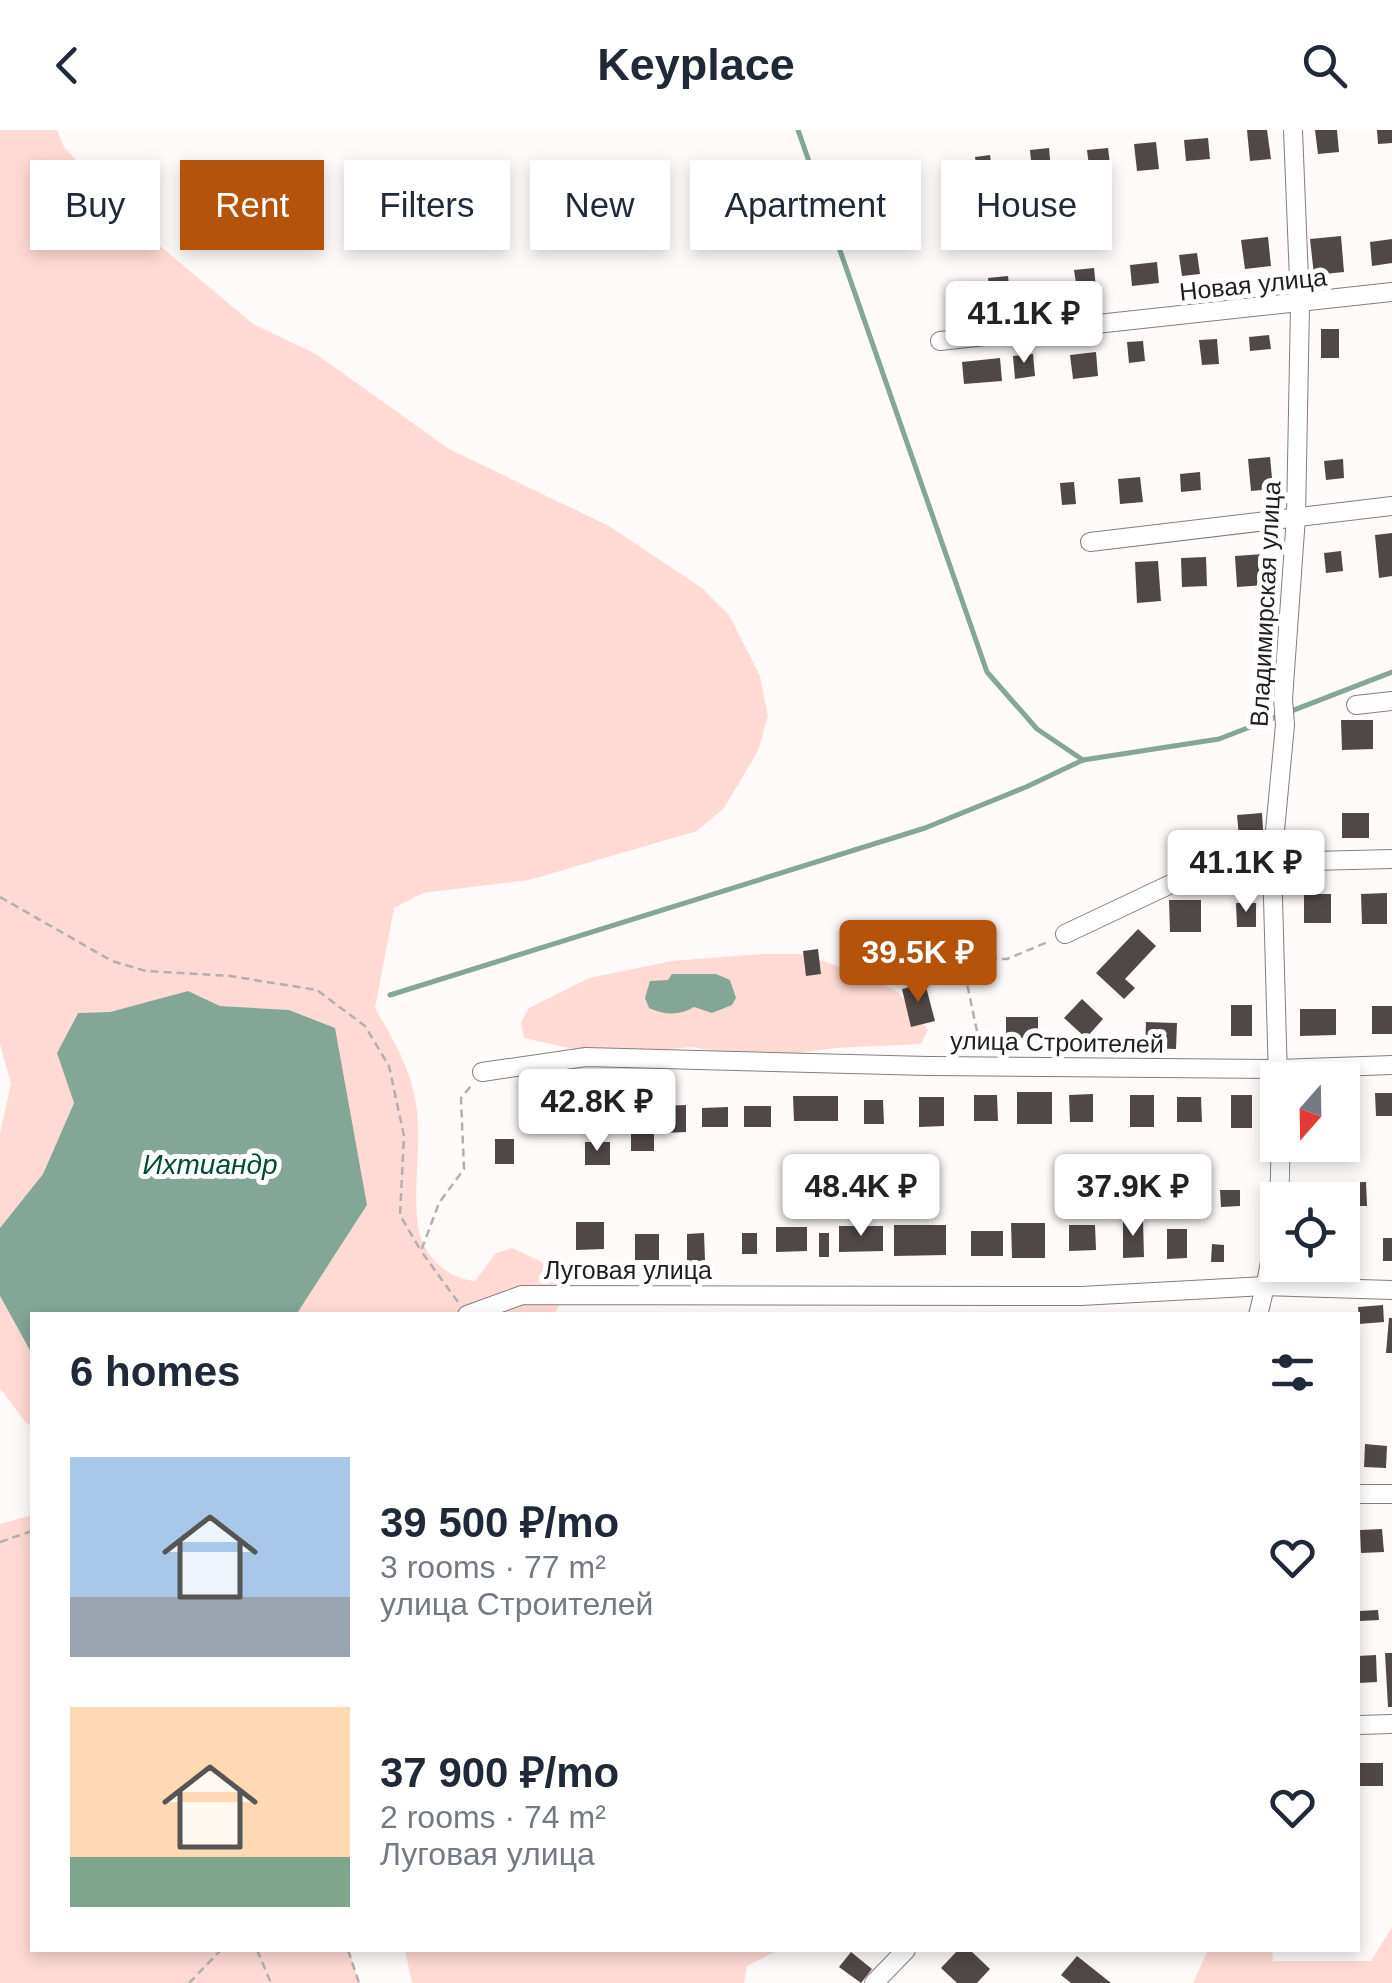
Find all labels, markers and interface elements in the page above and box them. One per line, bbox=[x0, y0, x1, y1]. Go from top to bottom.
icon: back bbox=[40, 38, 95, 93]
icon: search bbox=[1297, 38, 1352, 93]
text: Keyplace bbox=[597, 39, 795, 90]
chip: Buy bbox=[30, 160, 160, 250]
chip: Rent bbox=[180, 160, 324, 250]
chip: Filters bbox=[344, 160, 510, 250]
chip: New bbox=[530, 160, 670, 250]
chip: Apartment bbox=[690, 160, 921, 250]
chip: House bbox=[941, 160, 1112, 250]
street label: Новая улица bbox=[1178, 262, 1328, 306]
pin: 41.1K ₽ bbox=[932, 281, 1116, 366]
text: 41.1K ₽ bbox=[968, 295, 1080, 331]
street label: Владимирская улица bbox=[1245, 480, 1285, 728]
pin: 41.1K ₽ bbox=[1154, 830, 1338, 915]
text: 41.1K ₽ bbox=[1190, 844, 1302, 880]
pin: 39.5K ₽ bbox=[826, 920, 1010, 1005]
text: 39.5K ₽ bbox=[862, 934, 974, 970]
street label: улица Строителей bbox=[950, 1026, 1164, 1058]
north arrow bbox=[1260, 1062, 1360, 1162]
map controls bbox=[1260, 1062, 1360, 1282]
pin: 42.8K ₽ bbox=[505, 1069, 689, 1154]
text: 42.8K ₽ bbox=[541, 1083, 653, 1119]
water label: Ихтиандр bbox=[143, 1149, 277, 1180]
pin: 48.4K ₽ bbox=[769, 1154, 953, 1239]
pin: 37.9K ₽ bbox=[1041, 1154, 1225, 1239]
text: 48.4K ₽ bbox=[805, 1168, 917, 1204]
text: 37.9K ₽ bbox=[1077, 1168, 1189, 1204]
button: locate bbox=[1260, 1182, 1360, 1282]
street label: Луговая улица bbox=[544, 1256, 712, 1284]
icon: filters bbox=[1265, 1345, 1320, 1400]
text: 6 homes bbox=[70, 1348, 240, 1395]
icon: home bbox=[150, 1497, 270, 1617]
text: 39 500 ₽/mo bbox=[380, 1499, 619, 1546]
icon: heart bbox=[1265, 1530, 1320, 1585]
text: 3 rooms · 77 m² bbox=[380, 1549, 606, 1585]
text: улица Строителей bbox=[380, 1586, 653, 1622]
icon: home bbox=[150, 1747, 270, 1867]
text: 37 900 ₽/mo bbox=[380, 1749, 619, 1796]
icon: heart bbox=[1265, 1780, 1320, 1835]
text: 2 rooms · 74 m² bbox=[380, 1799, 606, 1835]
text: Луговая улица bbox=[380, 1836, 595, 1872]

